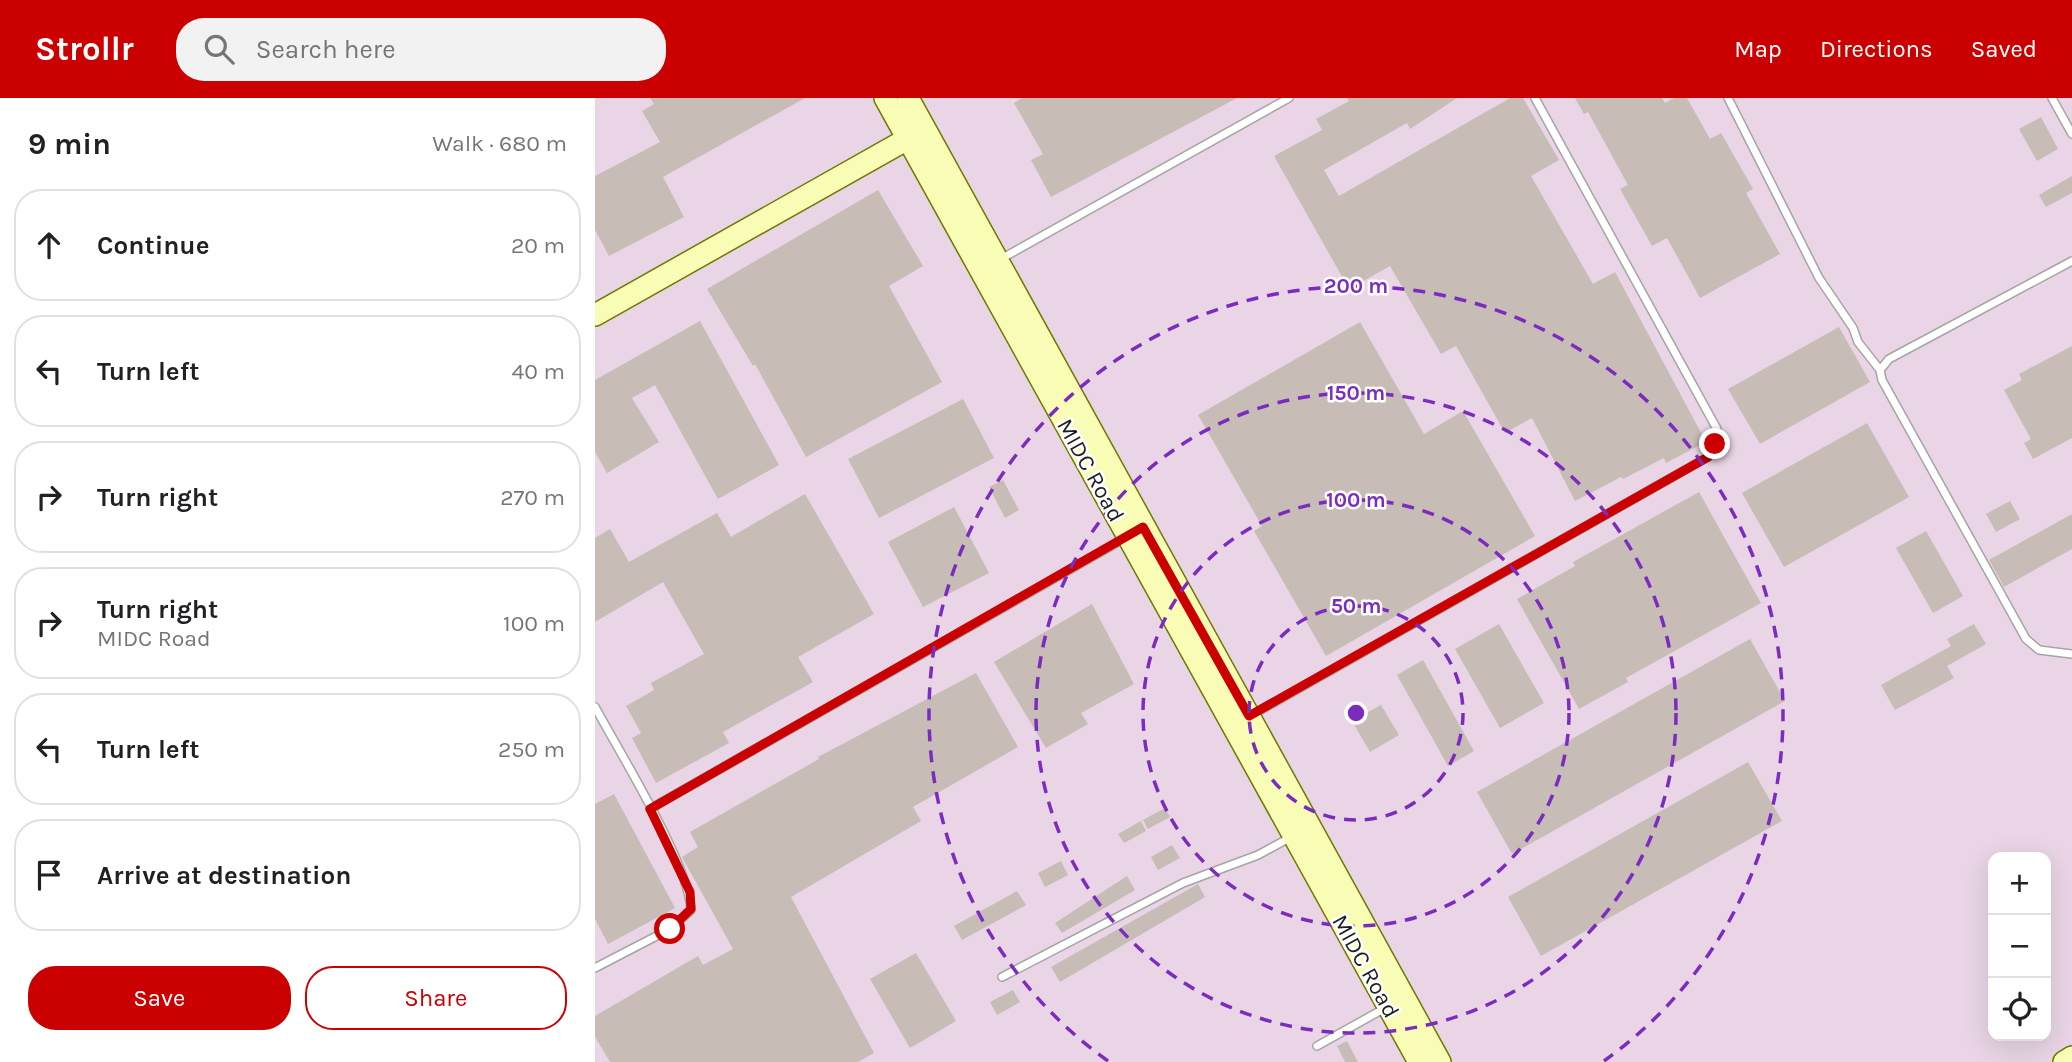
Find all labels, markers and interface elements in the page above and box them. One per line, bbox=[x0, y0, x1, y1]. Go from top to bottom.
search box bbox=[176, 18, 666, 81]
text: Strollr bbox=[35, 30, 134, 68]
icon: search bbox=[200, 30, 238, 68]
text: Search here bbox=[256, 34, 396, 65]
text: Map bbox=[1734, 35, 1782, 63]
text: Directions bbox=[1820, 35, 1933, 63]
text: Saved bbox=[1971, 35, 2037, 63]
text: 9 min bbox=[28, 126, 111, 162]
text: Walk · 680 m bbox=[432, 130, 567, 157]
icon: ahead bbox=[30, 226, 68, 264]
text: Continue bbox=[97, 230, 209, 261]
text: 20 m bbox=[511, 232, 565, 259]
text: 200 m bbox=[1324, 274, 1388, 298]
icon: left bbox=[30, 352, 68, 390]
text: Turn left bbox=[97, 356, 199, 387]
text: 40 m bbox=[512, 358, 565, 385]
text: 150 m bbox=[1327, 381, 1385, 405]
street label: MIDC Road bbox=[1051, 414, 1130, 526]
route end bbox=[1699, 428, 1730, 459]
icon: right bbox=[30, 478, 68, 516]
text: Turn right bbox=[97, 482, 218, 513]
text: 270 m bbox=[500, 484, 565, 511]
text: 100 m bbox=[1326, 488, 1386, 512]
text: Turn right bbox=[97, 594, 218, 625]
text: 50 m bbox=[1331, 594, 1381, 618]
icon: right bbox=[30, 604, 68, 642]
text: 100 m bbox=[503, 610, 565, 637]
text: MIDC Road bbox=[97, 625, 211, 652]
centre of rings bbox=[1344, 701, 1368, 725]
icon: left bbox=[30, 730, 68, 768]
text: Turn left bbox=[97, 734, 199, 765]
text: 250 m bbox=[498, 736, 565, 763]
map controls bbox=[1988, 852, 2051, 1041]
button: + bbox=[1988, 852, 2051, 915]
icon: arrive bbox=[30, 856, 68, 894]
text: Arrive at destination bbox=[97, 860, 351, 891]
street label: MIDC Road bbox=[1326, 910, 1405, 1022]
route start bbox=[654, 913, 685, 944]
button: − bbox=[1988, 915, 2051, 978]
button: Save bbox=[28, 966, 291, 1030]
button: Share bbox=[305, 966, 567, 1030]
button: locate bbox=[1988, 978, 2051, 1041]

